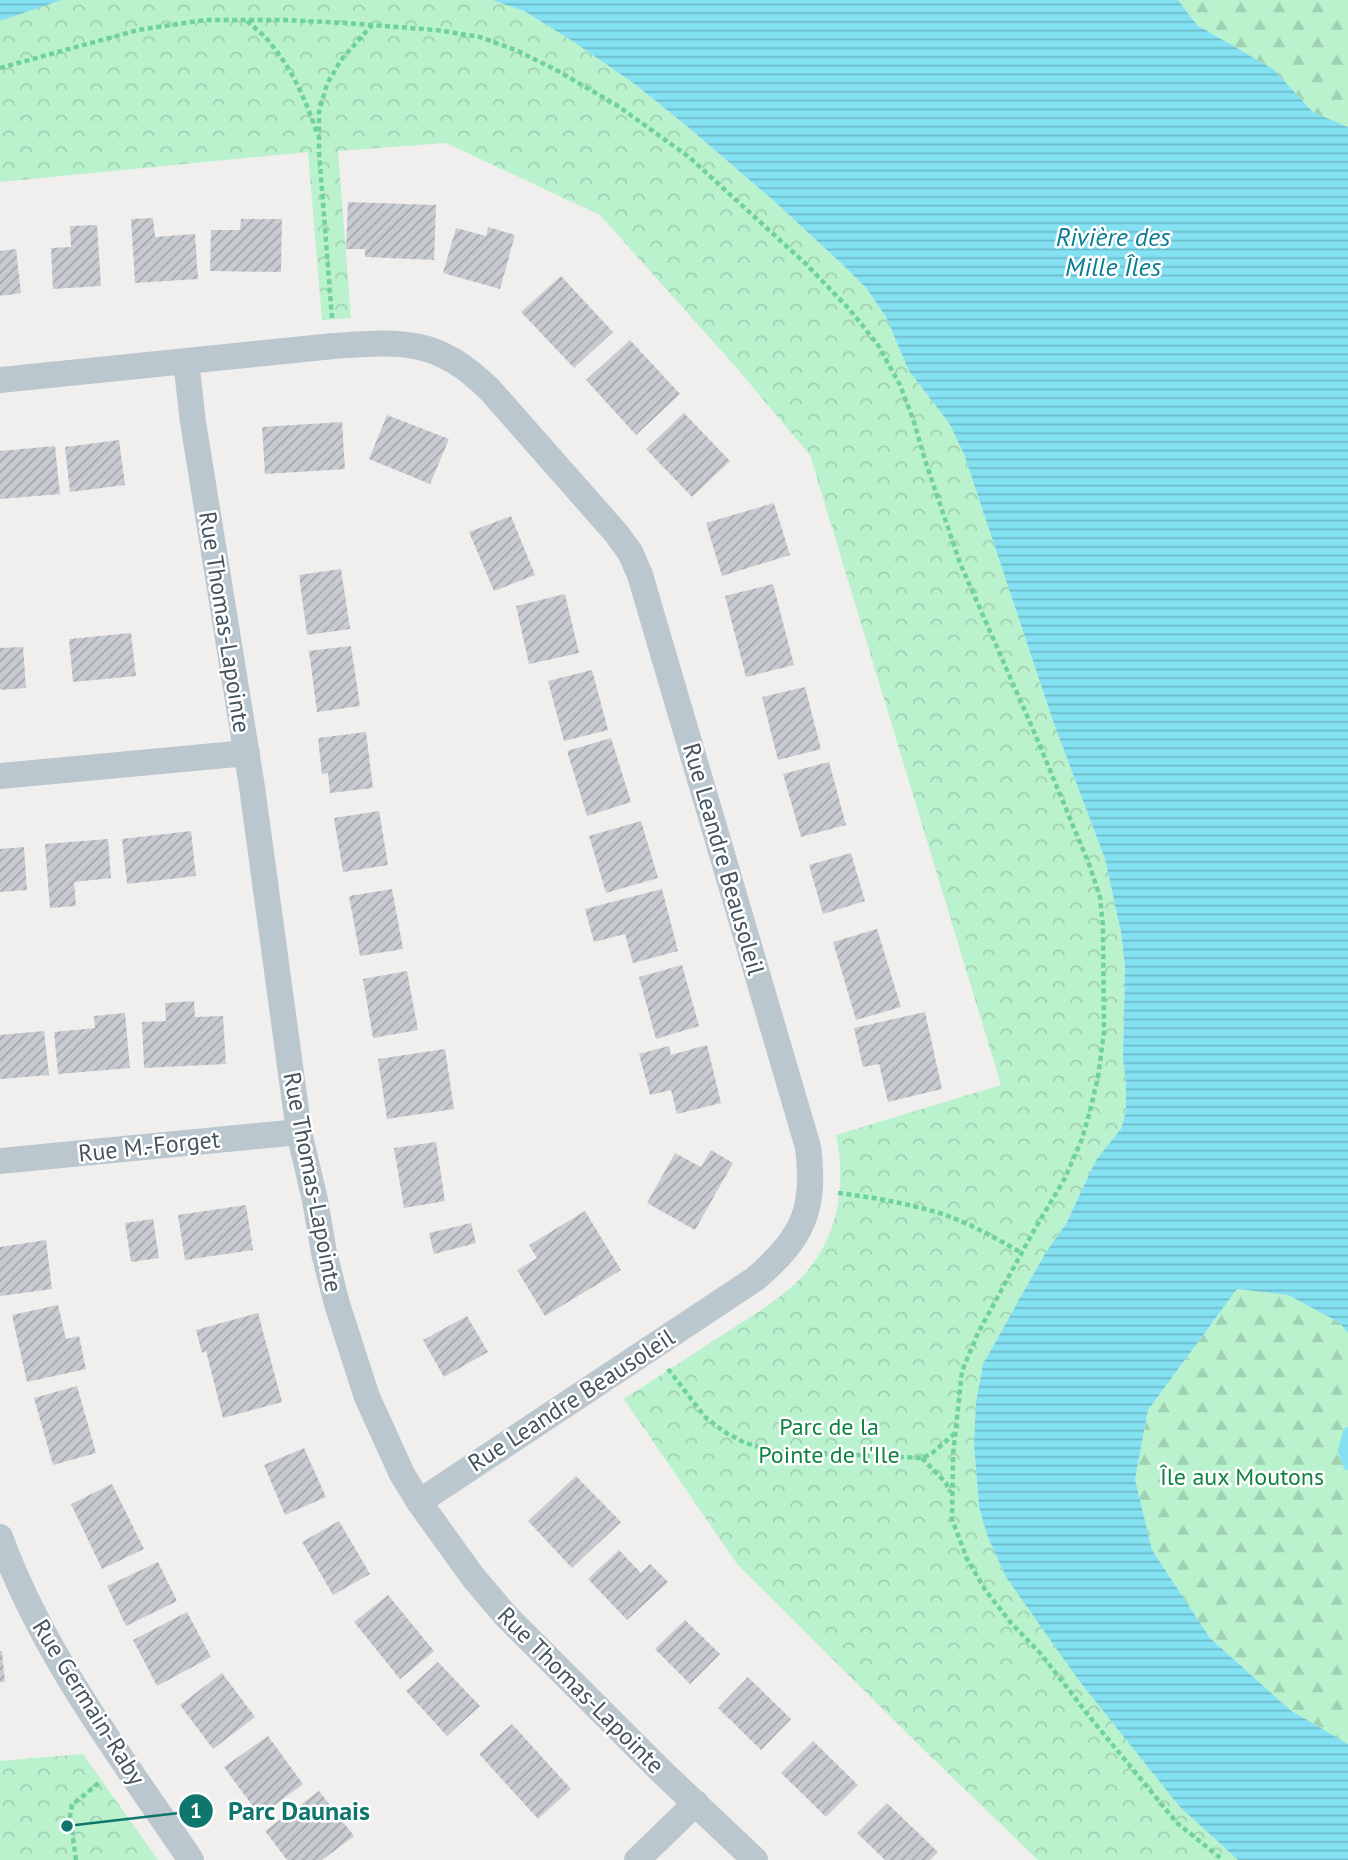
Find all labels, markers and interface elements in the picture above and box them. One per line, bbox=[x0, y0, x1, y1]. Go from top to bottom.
water label: Rivière des Mille Îles bbox=[1056, 220, 1171, 283]
street label: Rue Thomas-Lapointe bbox=[192, 509, 258, 735]
street label: Rue Leandre Beausoleil bbox=[676, 739, 772, 979]
street label: Rue Thomas-Lapointe bbox=[276, 1069, 350, 1295]
street label: Rue M.-Forget bbox=[77, 1123, 221, 1169]
street label: Rue Leandre Beausoleil bbox=[462, 1322, 680, 1478]
park label: Parc de la Pointe de l'Ile bbox=[758, 1411, 900, 1470]
park label: Île aux Moutons bbox=[1159, 1461, 1324, 1492]
street label: Rue Thomas-Lapointe bbox=[491, 1600, 671, 1780]
street label: Rue Germain-Raby bbox=[26, 1613, 152, 1791]
callout: Parc Daunais bbox=[179, 1787, 384, 1834]
text: Parc Daunais bbox=[228, 1794, 370, 1827]
text: 1 bbox=[190, 1797, 202, 1824]

